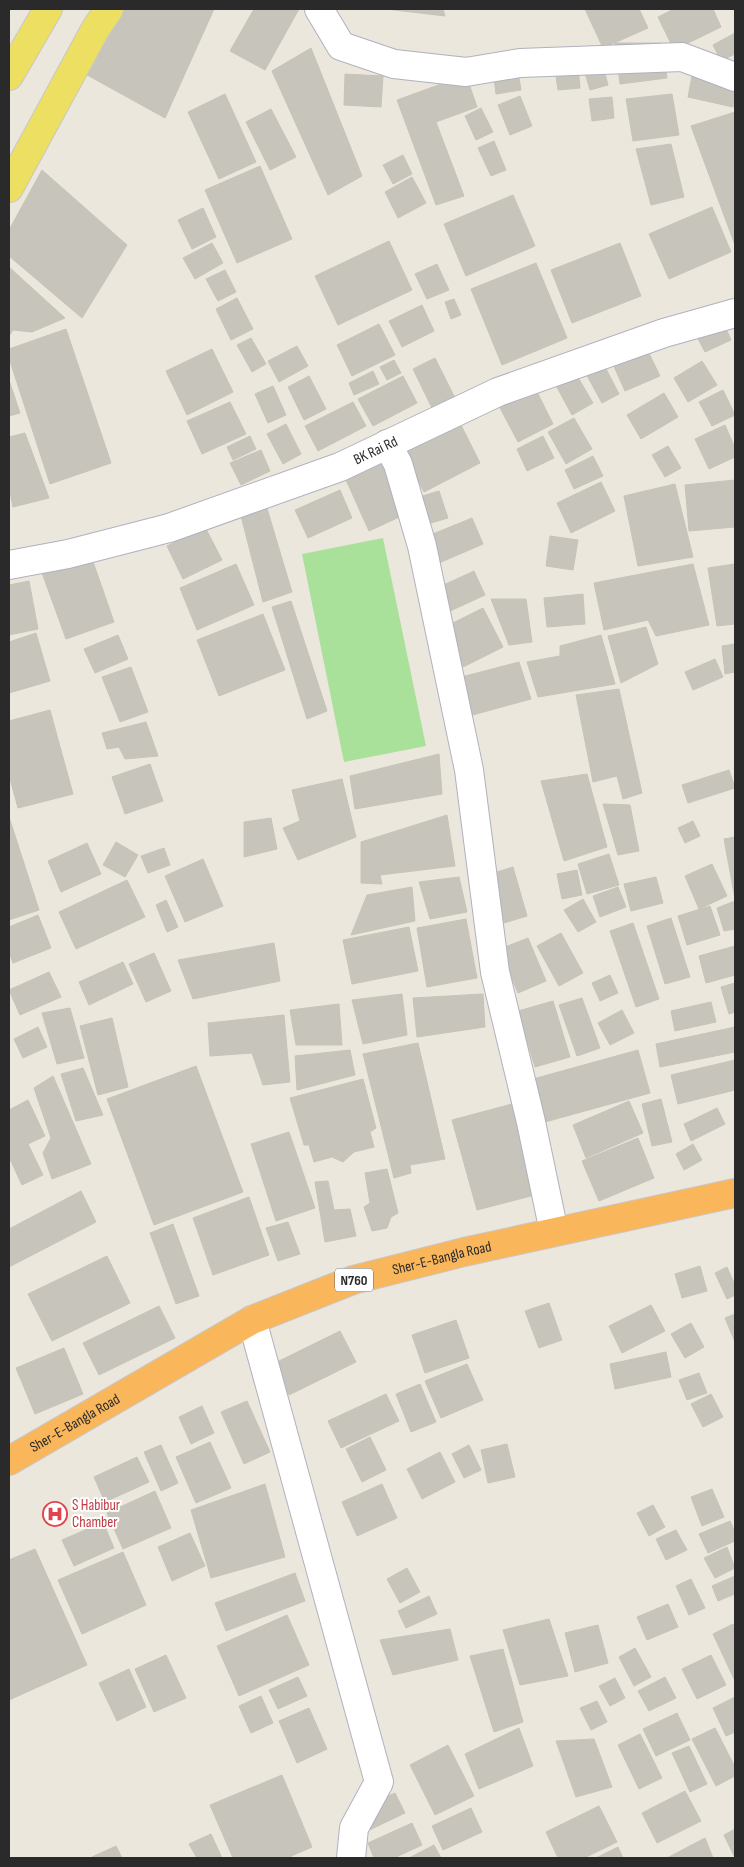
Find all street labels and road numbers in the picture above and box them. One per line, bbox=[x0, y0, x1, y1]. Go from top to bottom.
street label: BK Rai Rd bbox=[350, 432, 401, 469]
street label: Sher-E-Bangla Road bbox=[390, 1237, 493, 1280]
road number: N760 bbox=[335, 1268, 373, 1292]
street label: Sher-E-Bangla Road bbox=[26, 1390, 124, 1457]

